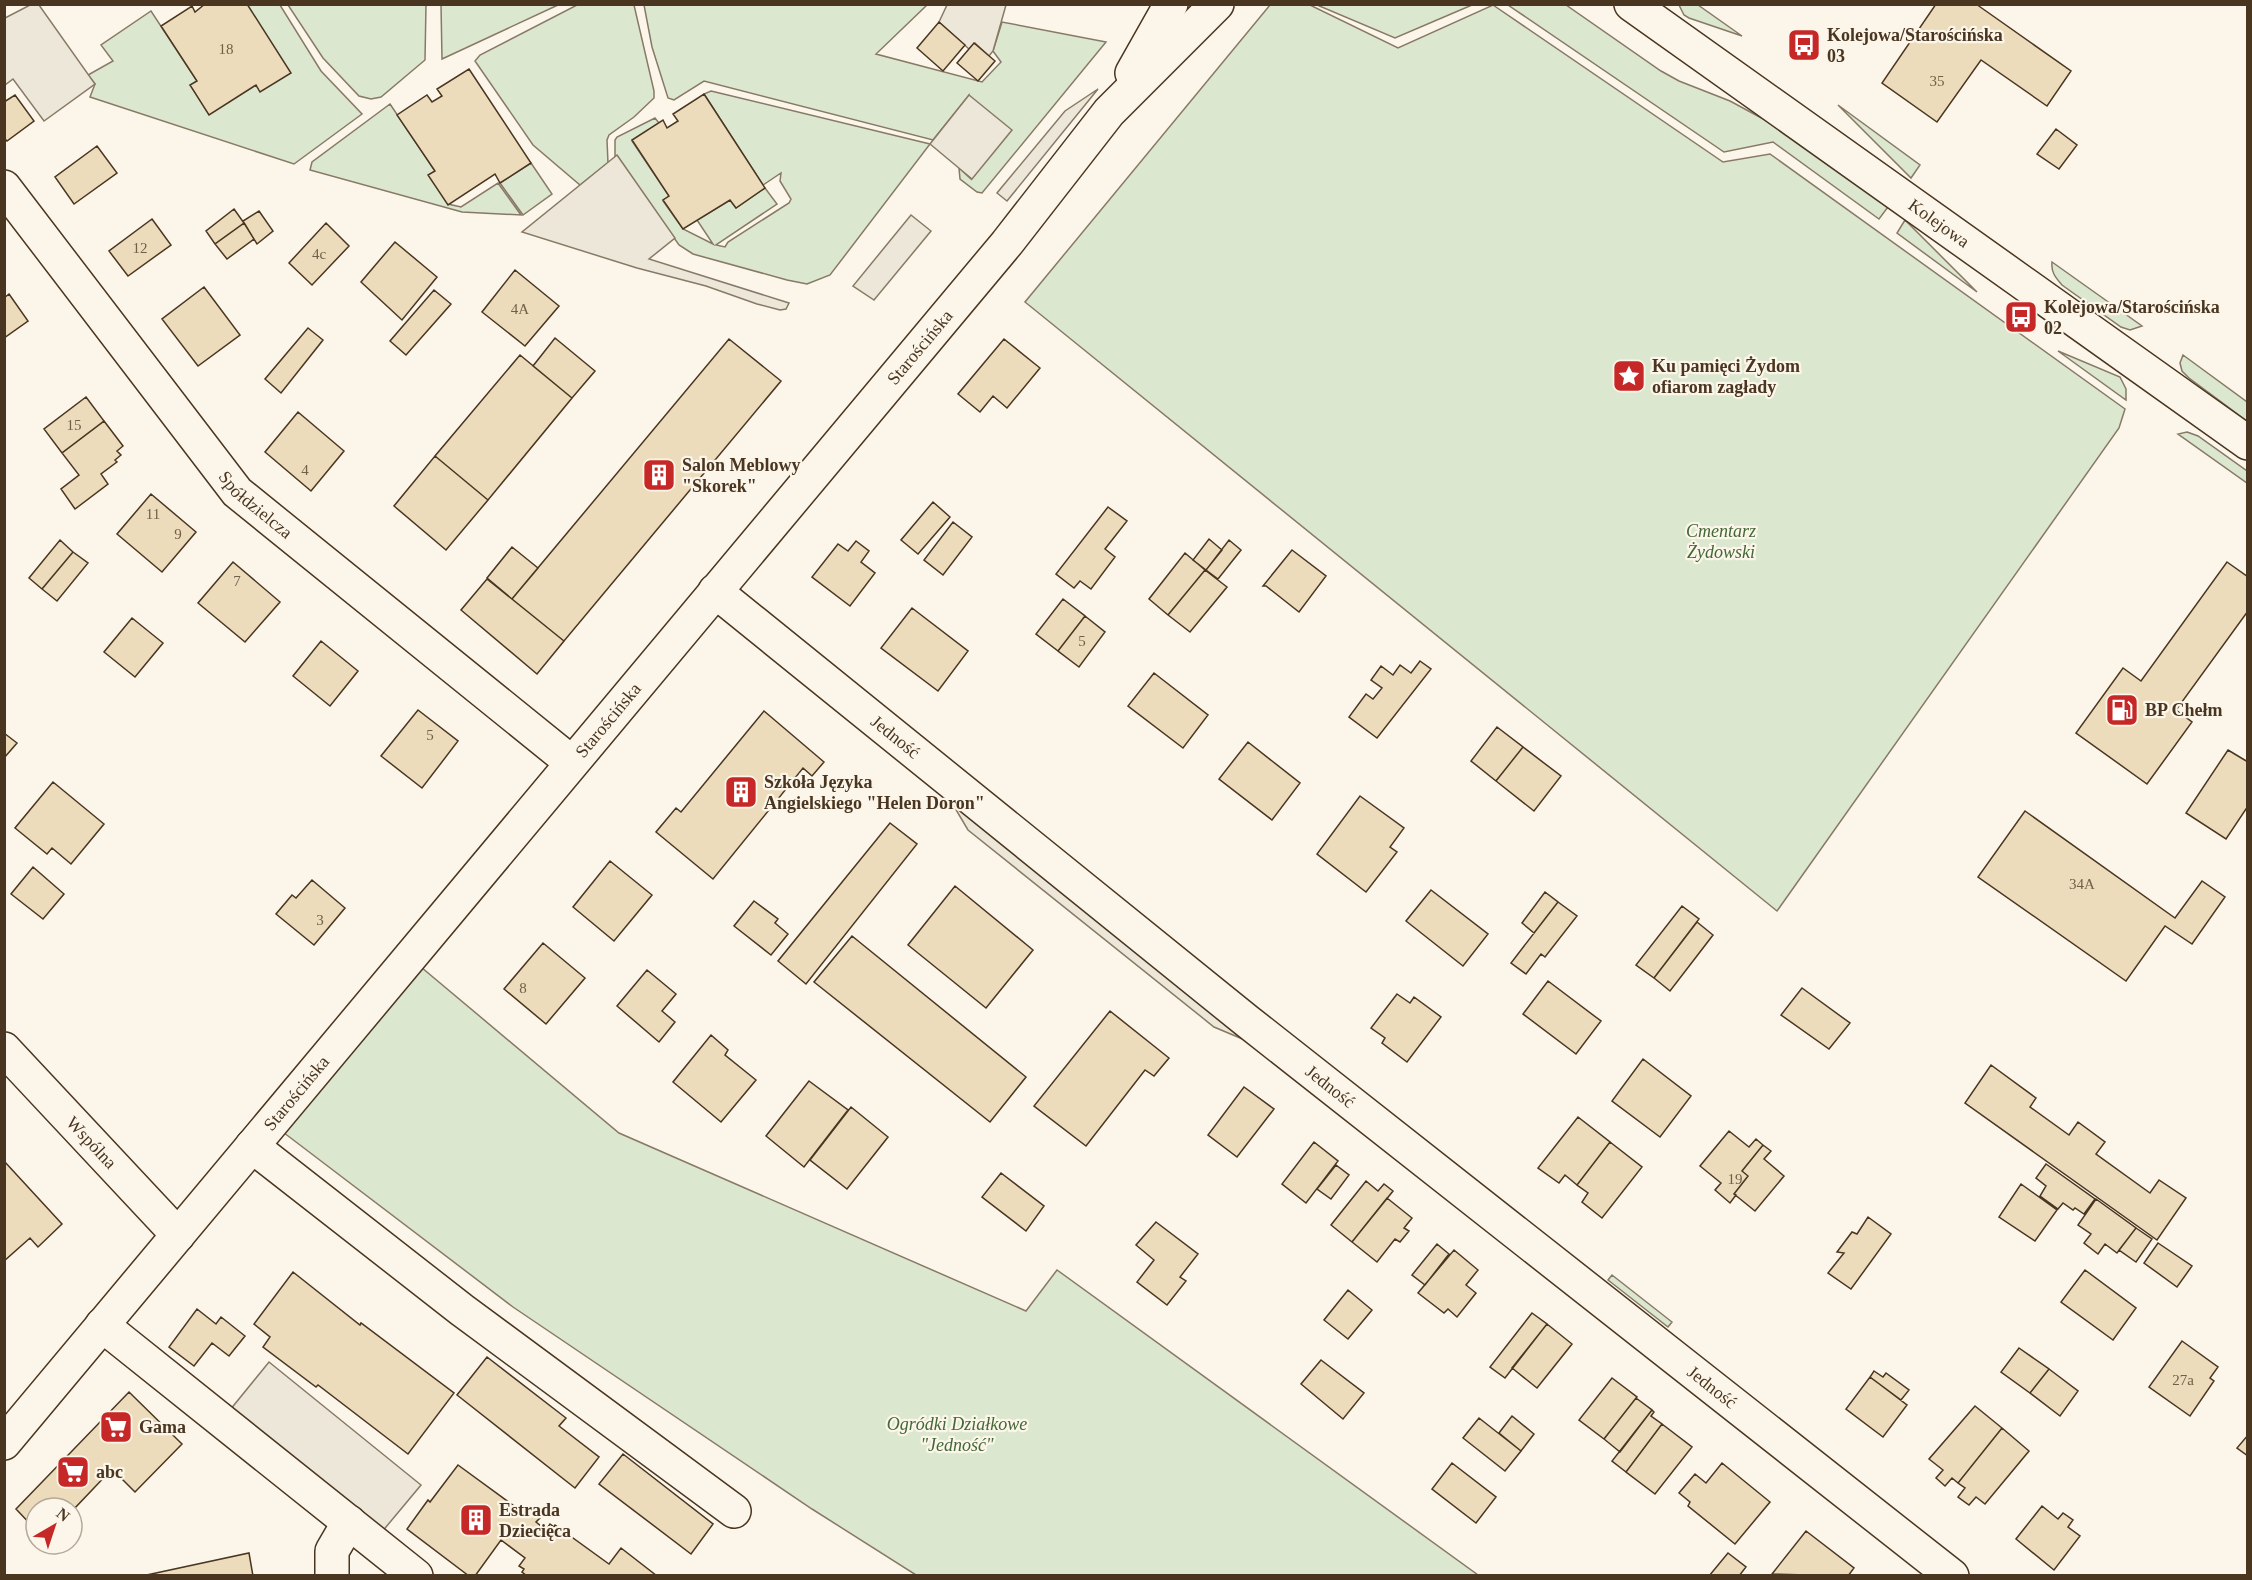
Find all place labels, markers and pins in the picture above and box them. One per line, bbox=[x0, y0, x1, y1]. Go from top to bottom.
place label: Kolejowa/Starościńska 03 bbox=[1827, 25, 2003, 66]
bus stop icon: Kolejowa/Starościńska 03 bbox=[1786, 27, 1822, 63]
place label: Kolejowa/Starościńska 02 bbox=[2044, 297, 2220, 338]
bus stop icon: Kolejowa/Starościńska 02 bbox=[2003, 299, 2039, 335]
place label: Ku pamięci Żydom ofiarom zagłady bbox=[1652, 356, 1800, 397]
place icon: Ku pamięci Żydom ofiarom zagłady bbox=[1611, 358, 1647, 394]
place label: Salon Meblowy "Skorek" bbox=[682, 455, 801, 496]
building icon: Salon Meblowy "Skorek" bbox=[641, 457, 677, 493]
fuel station icon: BP Chełm bbox=[2104, 692, 2140, 728]
place label: BP Chełm bbox=[2145, 700, 2223, 720]
place label: Szkoła Języka Angielskiego "Helen Doron" bbox=[764, 772, 985, 813]
building icon: Szkoła Języka Angielskiego "Helen Doron" bbox=[723, 774, 759, 810]
supermarket icon: Gama bbox=[98, 1409, 134, 1445]
place label: Gama bbox=[139, 1417, 186, 1437]
supermarket icon: abc bbox=[55, 1454, 91, 1490]
place label: abc bbox=[96, 1462, 123, 1482]
place label: Estrada Dziecięca bbox=[499, 1500, 571, 1541]
building icon: Estrada Dziecięca bbox=[458, 1502, 494, 1538]

